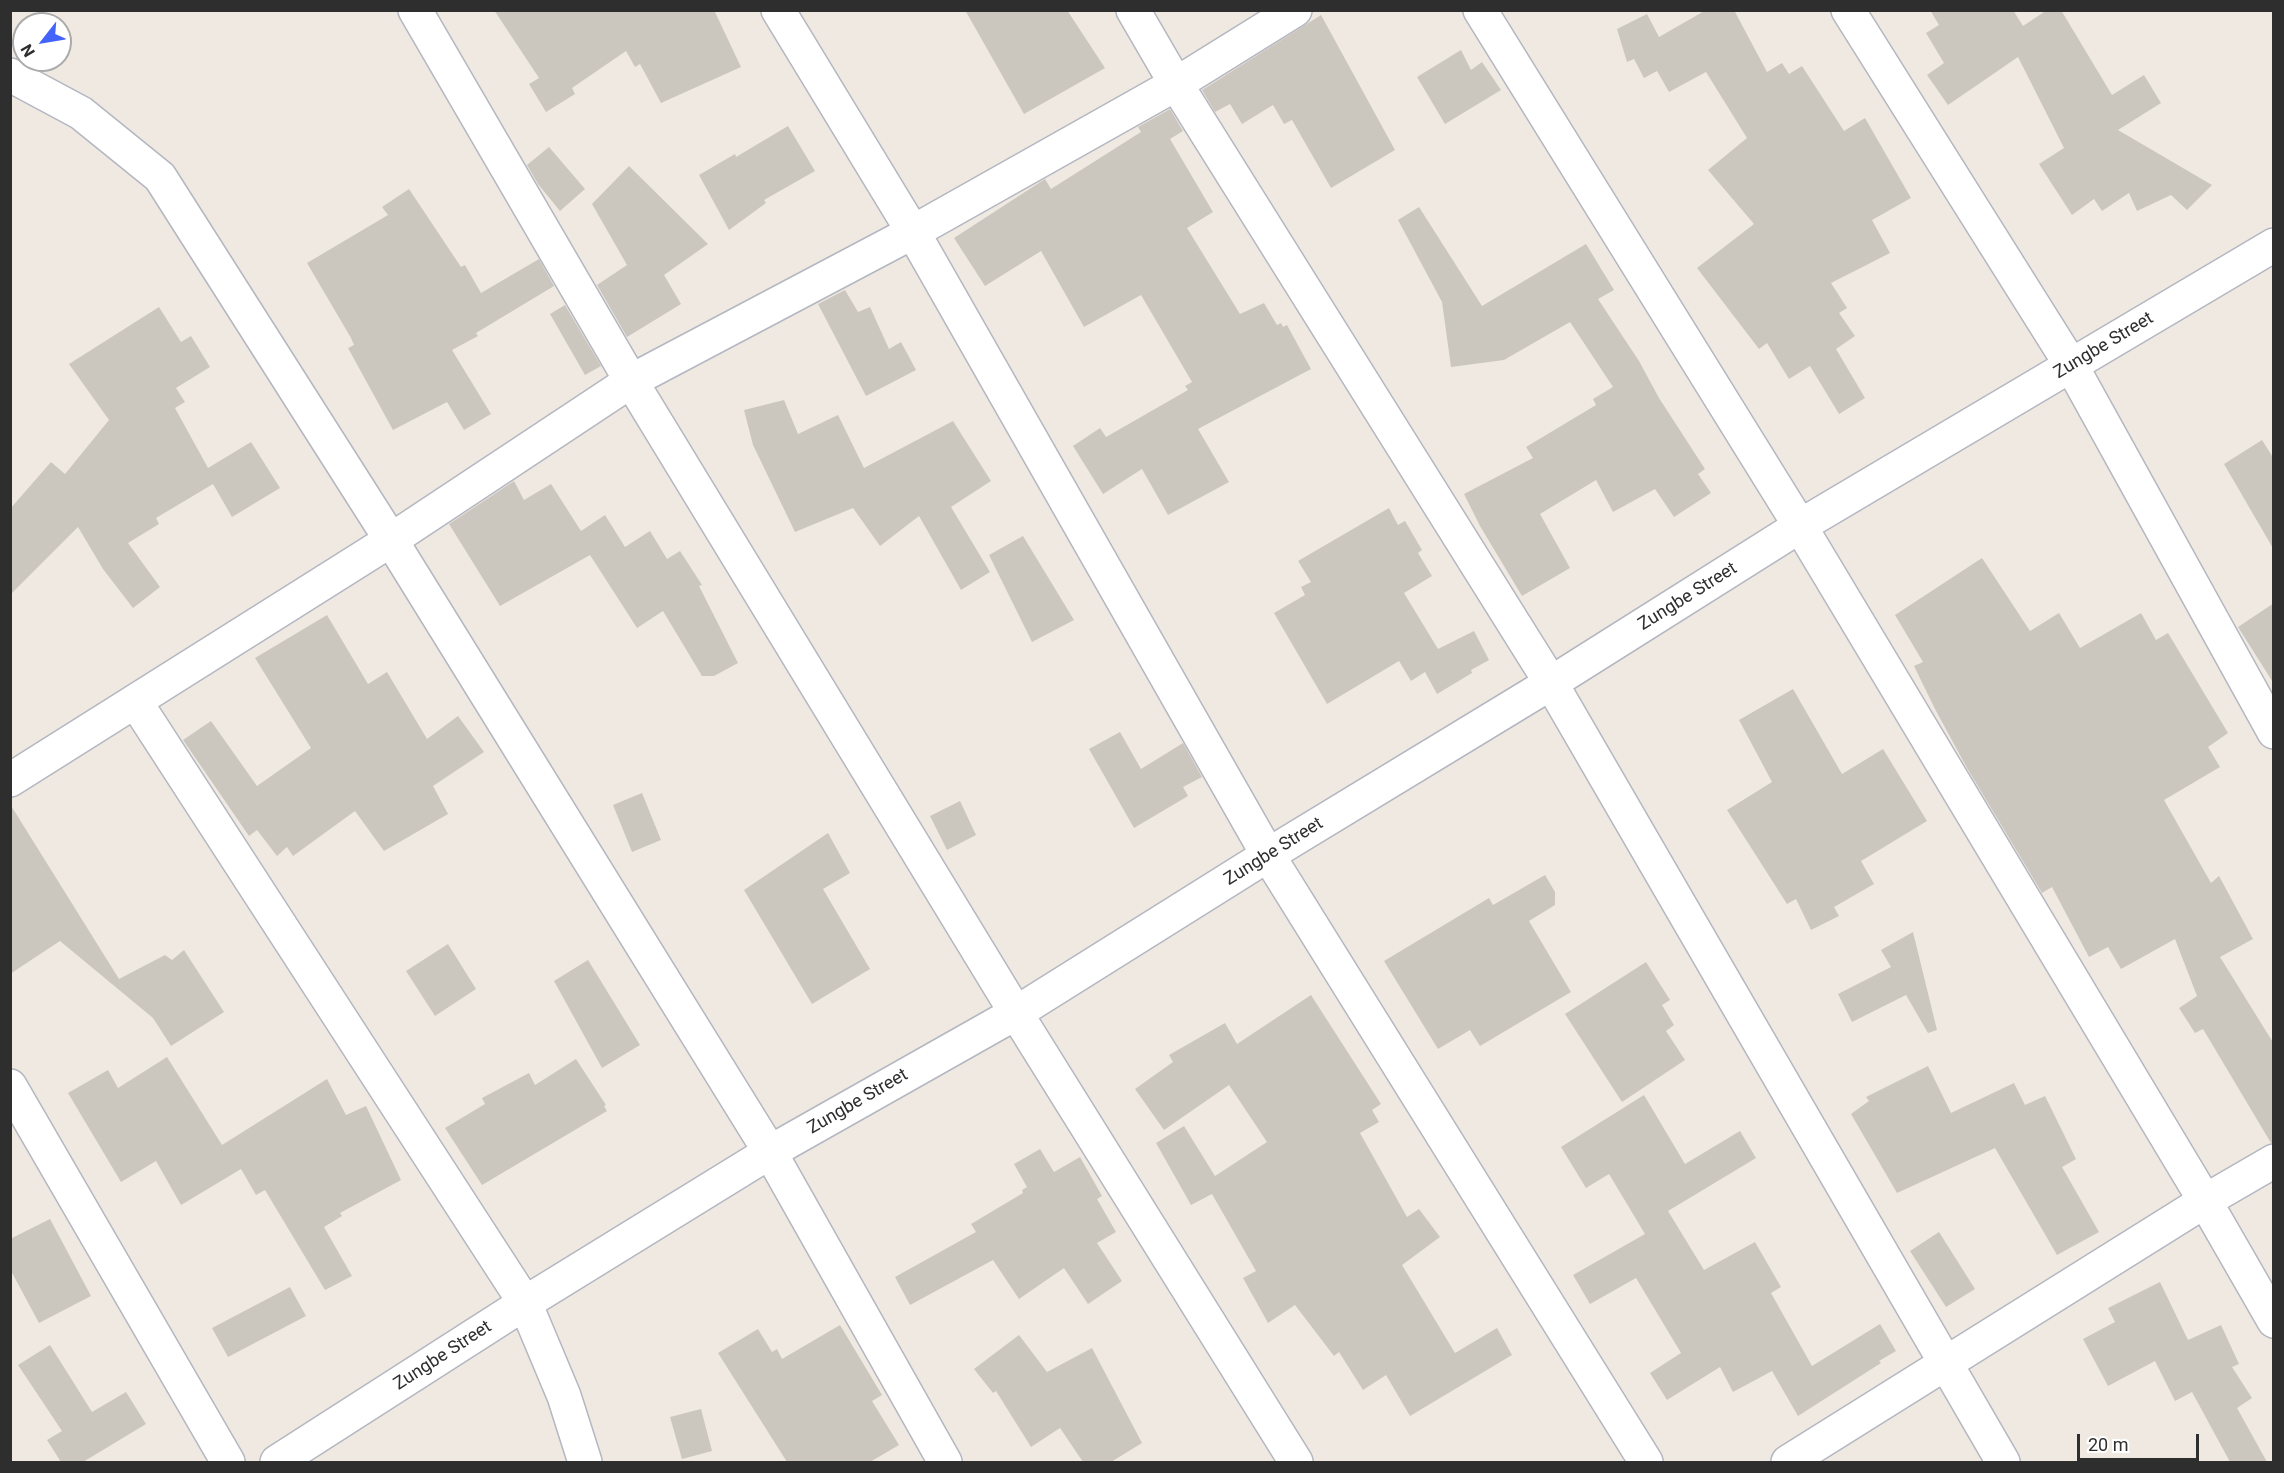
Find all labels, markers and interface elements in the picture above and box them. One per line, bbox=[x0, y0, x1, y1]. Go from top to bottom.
north arrow bbox=[12, 12, 72, 72]
text: N bbox=[17, 41, 39, 60]
street label: Zungbe Street bbox=[2050, 308, 2158, 384]
street label: Zungbe Street bbox=[1635, 558, 1741, 636]
street label: Zungbe Street bbox=[1221, 813, 1327, 891]
street label: Zungbe Street bbox=[804, 1065, 912, 1139]
street label: Zungbe Street bbox=[390, 1316, 496, 1396]
scale bar bbox=[2080, 1422, 2202, 1460]
text: 20 m bbox=[2088, 1434, 2128, 1455]

